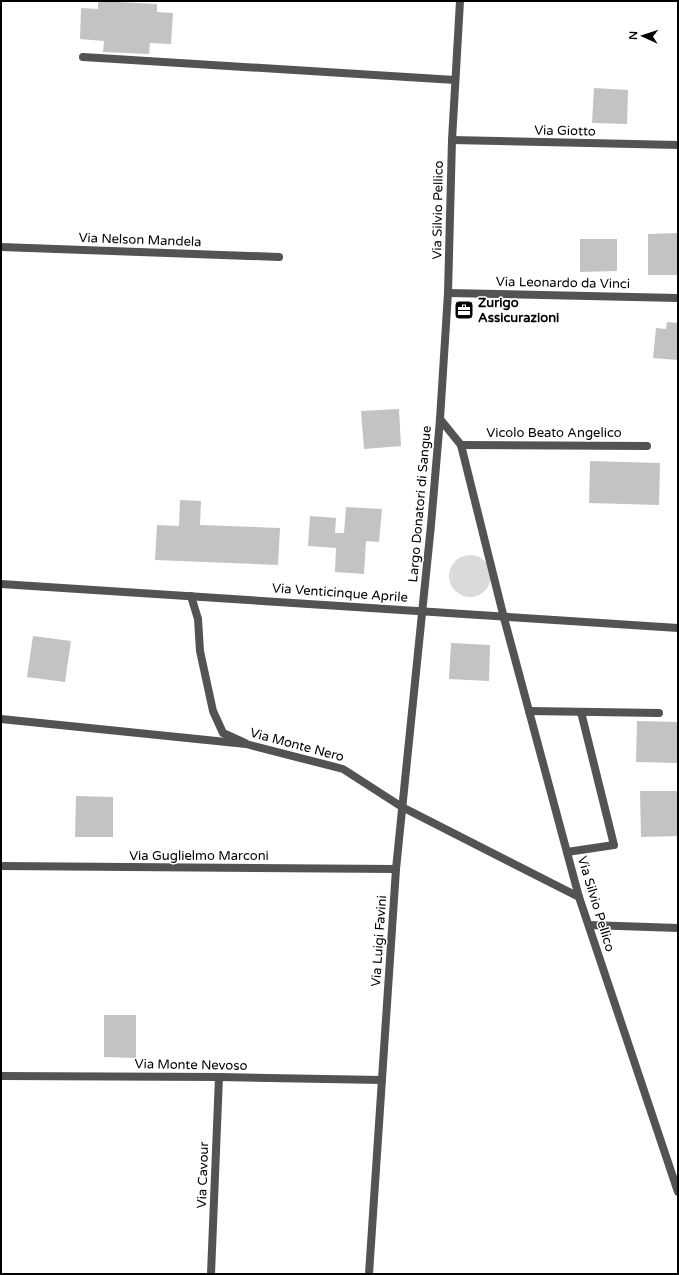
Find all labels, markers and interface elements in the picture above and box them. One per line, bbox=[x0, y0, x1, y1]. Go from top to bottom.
north arrow bbox=[623, 16, 663, 56]
text: N bbox=[627, 31, 640, 40]
street label: Via Giotto bbox=[534, 122, 596, 140]
street label: Via Silvio Pellico bbox=[429, 160, 447, 260]
street label: Via Nelson Mandela bbox=[78, 230, 202, 250]
street label: Via Leonardo da Vinci bbox=[496, 274, 630, 292]
place label: Zurigo Assicurazioni bbox=[478, 295, 559, 326]
office icon: Zurigo Assicurazioni bbox=[453, 299, 475, 321]
street label: Largo Donatori di Sangue bbox=[405, 425, 435, 583]
street label: Vicolo Beato Angelico bbox=[486, 425, 622, 441]
street label: Via Venticinque Aprile bbox=[272, 580, 408, 606]
street label: Via Monte Nero bbox=[248, 725, 346, 765]
street label: Via Guglielmo Marconi bbox=[129, 848, 269, 864]
street label: Via Silvio Pellico bbox=[574, 854, 618, 954]
street label: Via Luigi Favini bbox=[368, 895, 390, 987]
street label: Via Monte Nevoso bbox=[134, 1056, 248, 1074]
street label: Via Cavour bbox=[194, 1141, 212, 1209]

